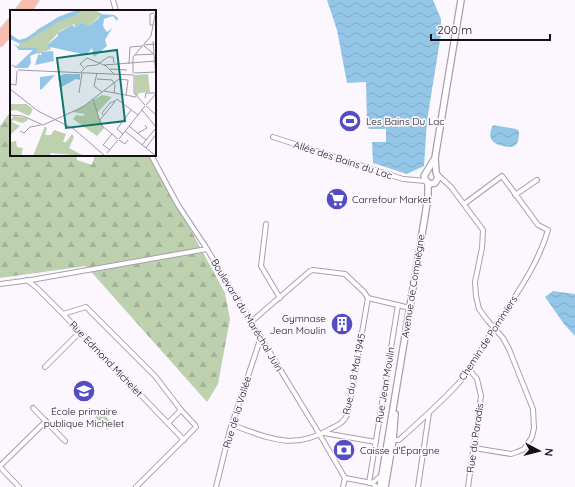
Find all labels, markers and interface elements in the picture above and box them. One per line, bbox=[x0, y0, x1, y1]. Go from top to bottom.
inset map bbox=[10, 10, 156, 156]
scale bar bbox=[431, 16, 550, 42]
text: 200 m bbox=[437, 22, 472, 37]
sports icon: Les Bains Du Lac bbox=[337, 108, 363, 134]
place label: Les Bains Du Lac bbox=[366, 115, 444, 128]
street label: Allée des Bains du Lac bbox=[292, 138, 394, 182]
supermarket icon: Carrefour Market bbox=[324, 186, 350, 212]
place label: Carrefour Market bbox=[352, 193, 432, 206]
street label: Avenue de Compiègne bbox=[398, 233, 428, 339]
street label: Boulevard du Maréchal Juin bbox=[208, 256, 286, 374]
street label: Chemin de Pommiers bbox=[456, 293, 520, 383]
building icon: Gymnase Jean Moulin bbox=[329, 311, 355, 337]
place label: Gymnase Jean Moulin bbox=[270, 312, 326, 337]
street label: Rue Edmond Michelet bbox=[67, 318, 146, 400]
street label: Rue du 8 Mai 1945 bbox=[340, 332, 368, 416]
street label: Rue Jean Moulin bbox=[373, 346, 397, 424]
street label: Rue de la Vallée bbox=[220, 374, 254, 450]
school or university icon: École primaire publique Michelet bbox=[71, 378, 97, 404]
street label: Rue du Paradis bbox=[464, 402, 486, 474]
place label: École primaire publique Michelet bbox=[44, 405, 125, 430]
north arrow bbox=[519, 431, 559, 471]
bank icon: Caisse d'Épargne bbox=[331, 437, 357, 463]
place label: Caisse d'Épargne bbox=[360, 444, 440, 457]
text: N bbox=[541, 447, 556, 457]

